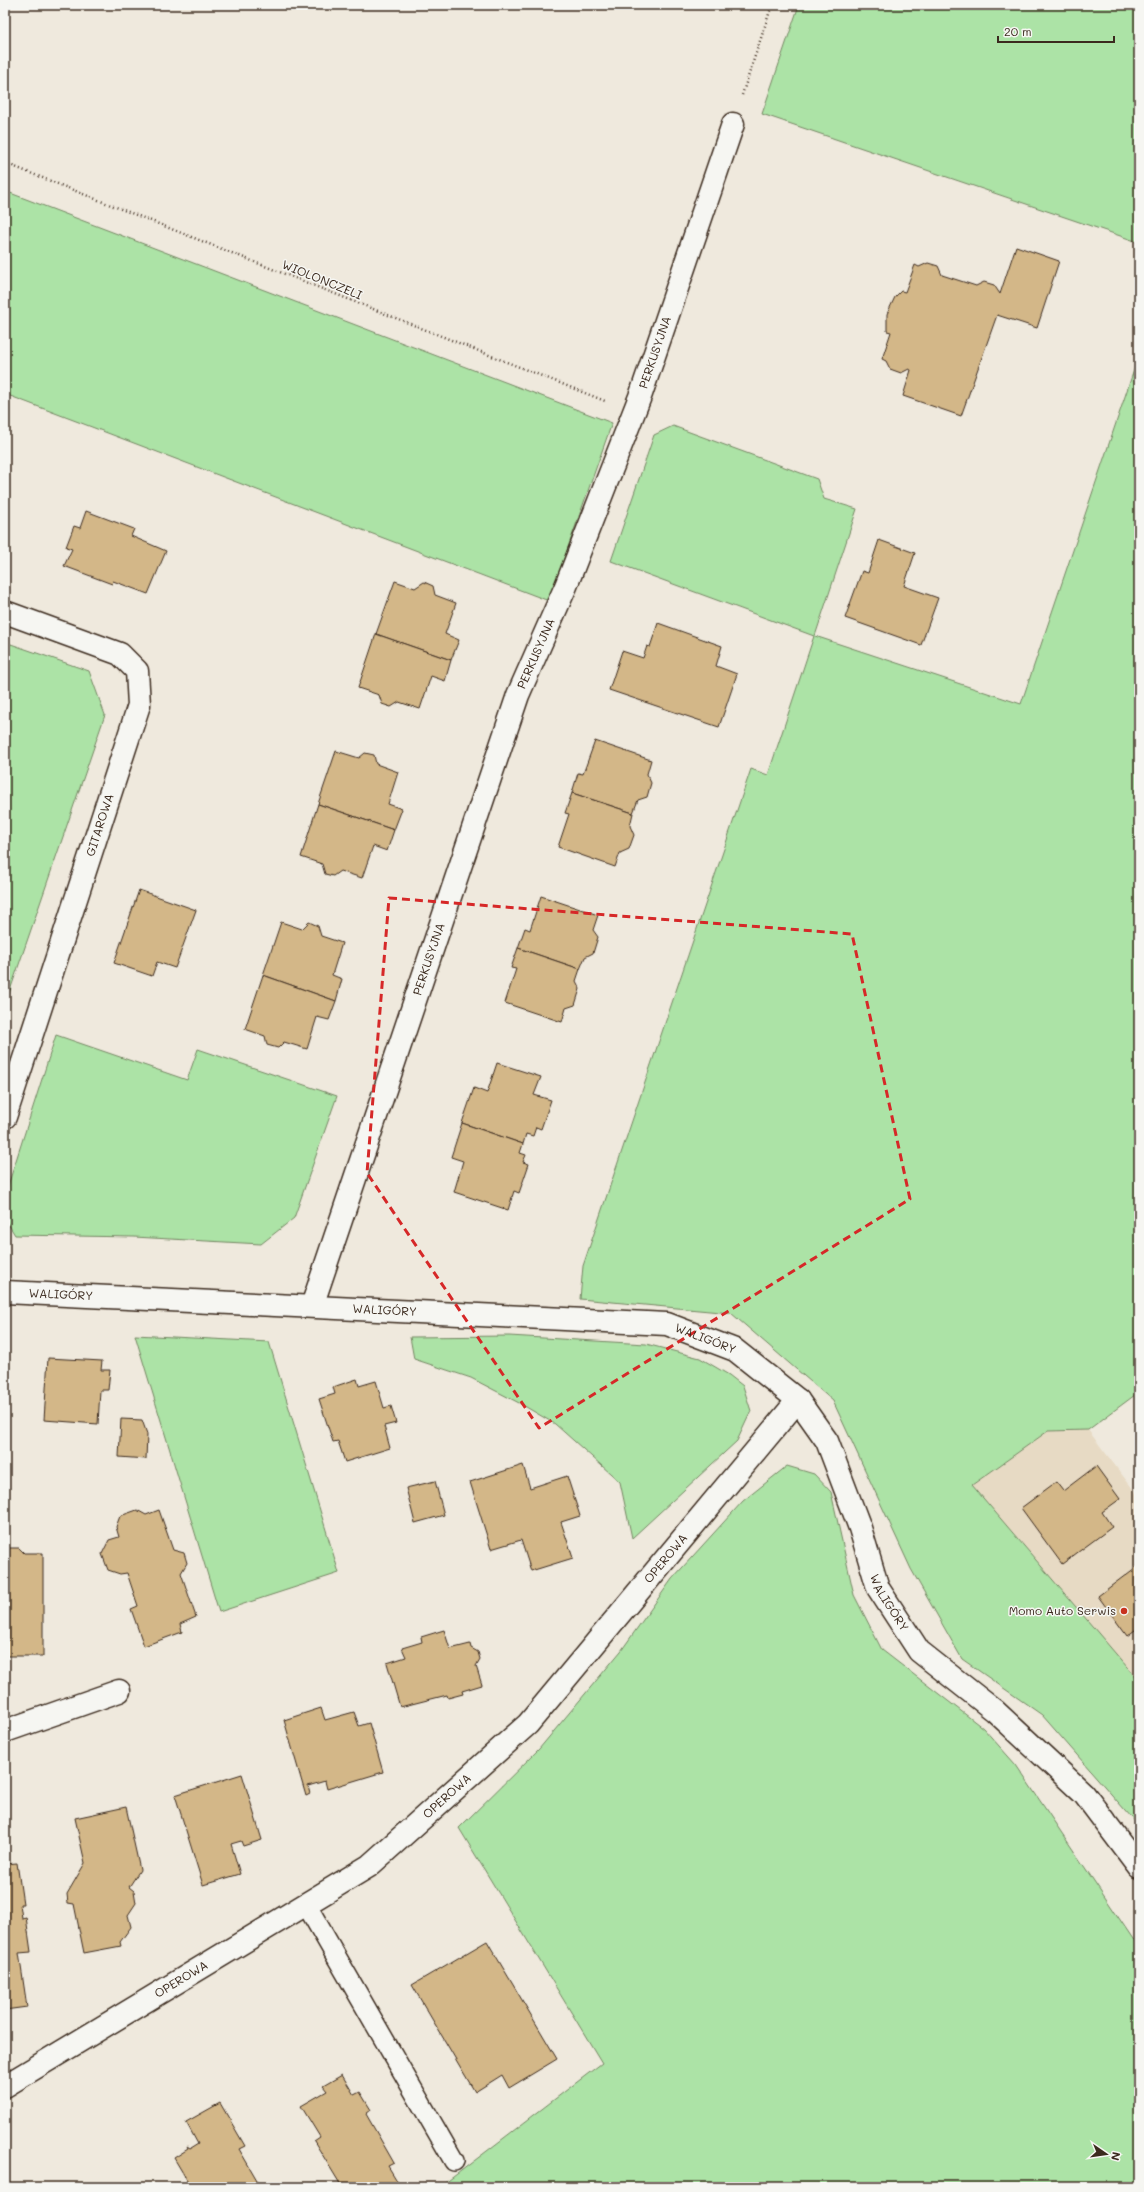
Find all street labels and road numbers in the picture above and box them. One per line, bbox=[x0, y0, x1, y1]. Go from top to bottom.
street label: WIOLONCZELI bbox=[280, 256, 365, 302]
street label: PERKUSYJNA bbox=[634, 314, 674, 390]
street label: PERKUSYJNA bbox=[513, 615, 558, 691]
street label: GITAROWA bbox=[81, 791, 117, 858]
street label: PERKUSYJNA bbox=[408, 920, 448, 997]
street label: WALIGÓRY bbox=[28, 1284, 94, 1303]
street label: WALIGÓRY bbox=[352, 1300, 417, 1319]
street label: WALIGÓRY bbox=[673, 1319, 739, 1357]
street label: OPEROWA bbox=[640, 1530, 690, 1586]
street label: WALIGÓRY bbox=[867, 1572, 913, 1634]
street label: OPEROWA bbox=[419, 1770, 474, 1821]
street label: OPEROWA bbox=[151, 1956, 211, 2001]

